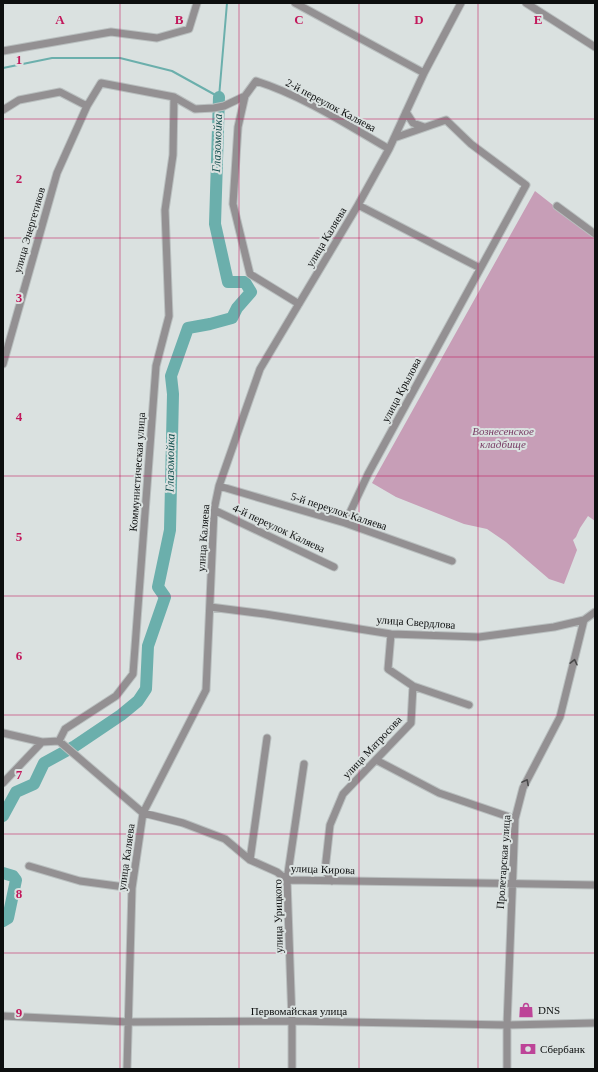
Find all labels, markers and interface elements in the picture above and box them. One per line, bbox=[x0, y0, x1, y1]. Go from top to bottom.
text: A bbox=[55, 12, 65, 27]
text: B bbox=[175, 12, 184, 27]
text: C bbox=[294, 12, 304, 27]
text: D bbox=[414, 12, 424, 27]
text: E bbox=[534, 12, 542, 27]
text: 1 bbox=[16, 52, 22, 67]
street label: 2-й переулок Каляева bbox=[284, 76, 378, 134]
water label: Глазомойка bbox=[209, 113, 225, 174]
text: 2 bbox=[16, 171, 22, 186]
street label: улица Энергетиков bbox=[11, 186, 47, 274]
street label: улица Каляева bbox=[303, 205, 349, 269]
text: 3 bbox=[16, 290, 23, 305]
street label: улица Крылова bbox=[379, 356, 423, 424]
text: 4 bbox=[16, 409, 23, 424]
street label: Коммунистическая улица bbox=[127, 412, 147, 532]
park label: Вознесенское кладбище bbox=[472, 425, 534, 450]
water label: Глазомойка bbox=[162, 434, 178, 493]
street label: 5-й переулок Каляева bbox=[289, 490, 389, 532]
street label: 4-й переулок Каляева bbox=[231, 501, 327, 555]
street label: улица Каляева bbox=[195, 504, 211, 572]
text: 5 bbox=[16, 529, 23, 544]
street label: улица Свердлова bbox=[376, 613, 456, 631]
text: 6 bbox=[16, 648, 23, 663]
one-way arrow bbox=[569, 659, 577, 665]
street label: улица Матросова bbox=[340, 713, 404, 781]
text: 7 bbox=[16, 767, 23, 782]
one-way arrow bbox=[521, 779, 529, 786]
street label: Пролетарская улица bbox=[494, 814, 512, 910]
street label: улица Каляева bbox=[115, 823, 137, 891]
street label: улица Кирова bbox=[291, 862, 355, 876]
street label: улица Урицкого bbox=[271, 878, 285, 953]
text: 8 bbox=[16, 886, 23, 901]
shop icon: DNS bbox=[517, 1001, 535, 1019]
place label: DNS bbox=[538, 1004, 560, 1016]
text: 9 bbox=[16, 1005, 23, 1020]
street label: Первомайская улица bbox=[251, 1005, 347, 1017]
bank icon: Сбербанк bbox=[519, 1040, 537, 1058]
place label: Сбербанк bbox=[540, 1043, 586, 1055]

